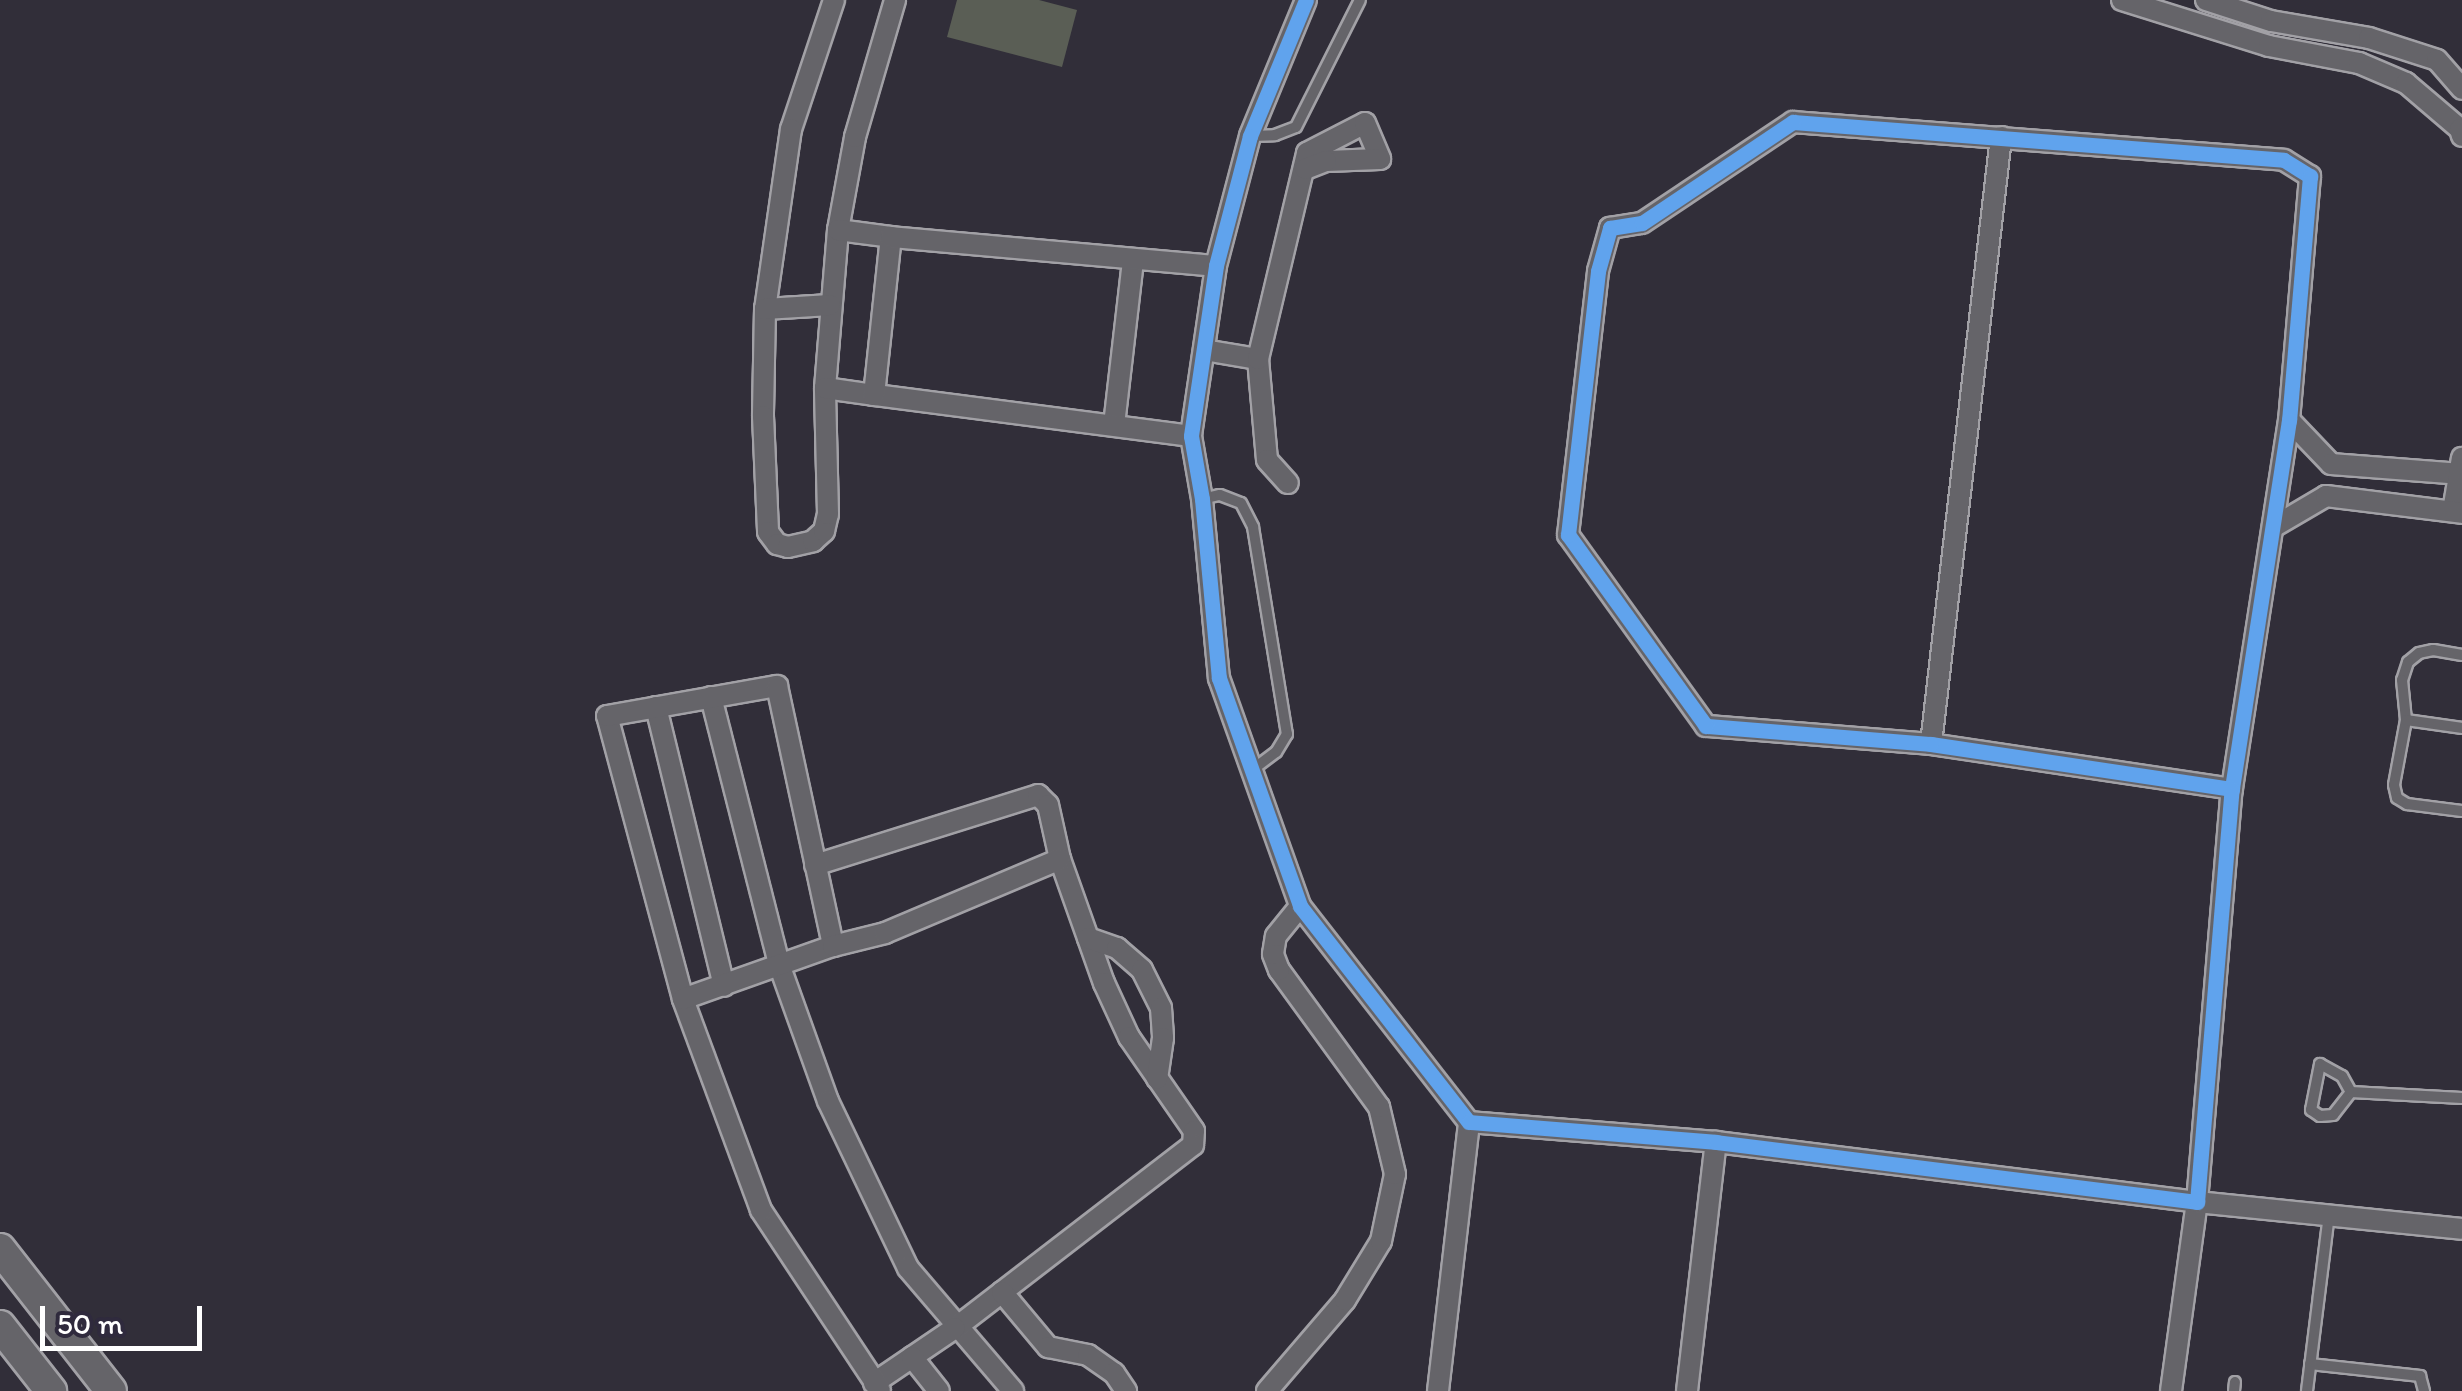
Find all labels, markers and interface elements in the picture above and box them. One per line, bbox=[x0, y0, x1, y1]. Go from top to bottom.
scale bar bbox=[45, 1286, 208, 1348]
text: 50 m bbox=[57, 1305, 123, 1342]

